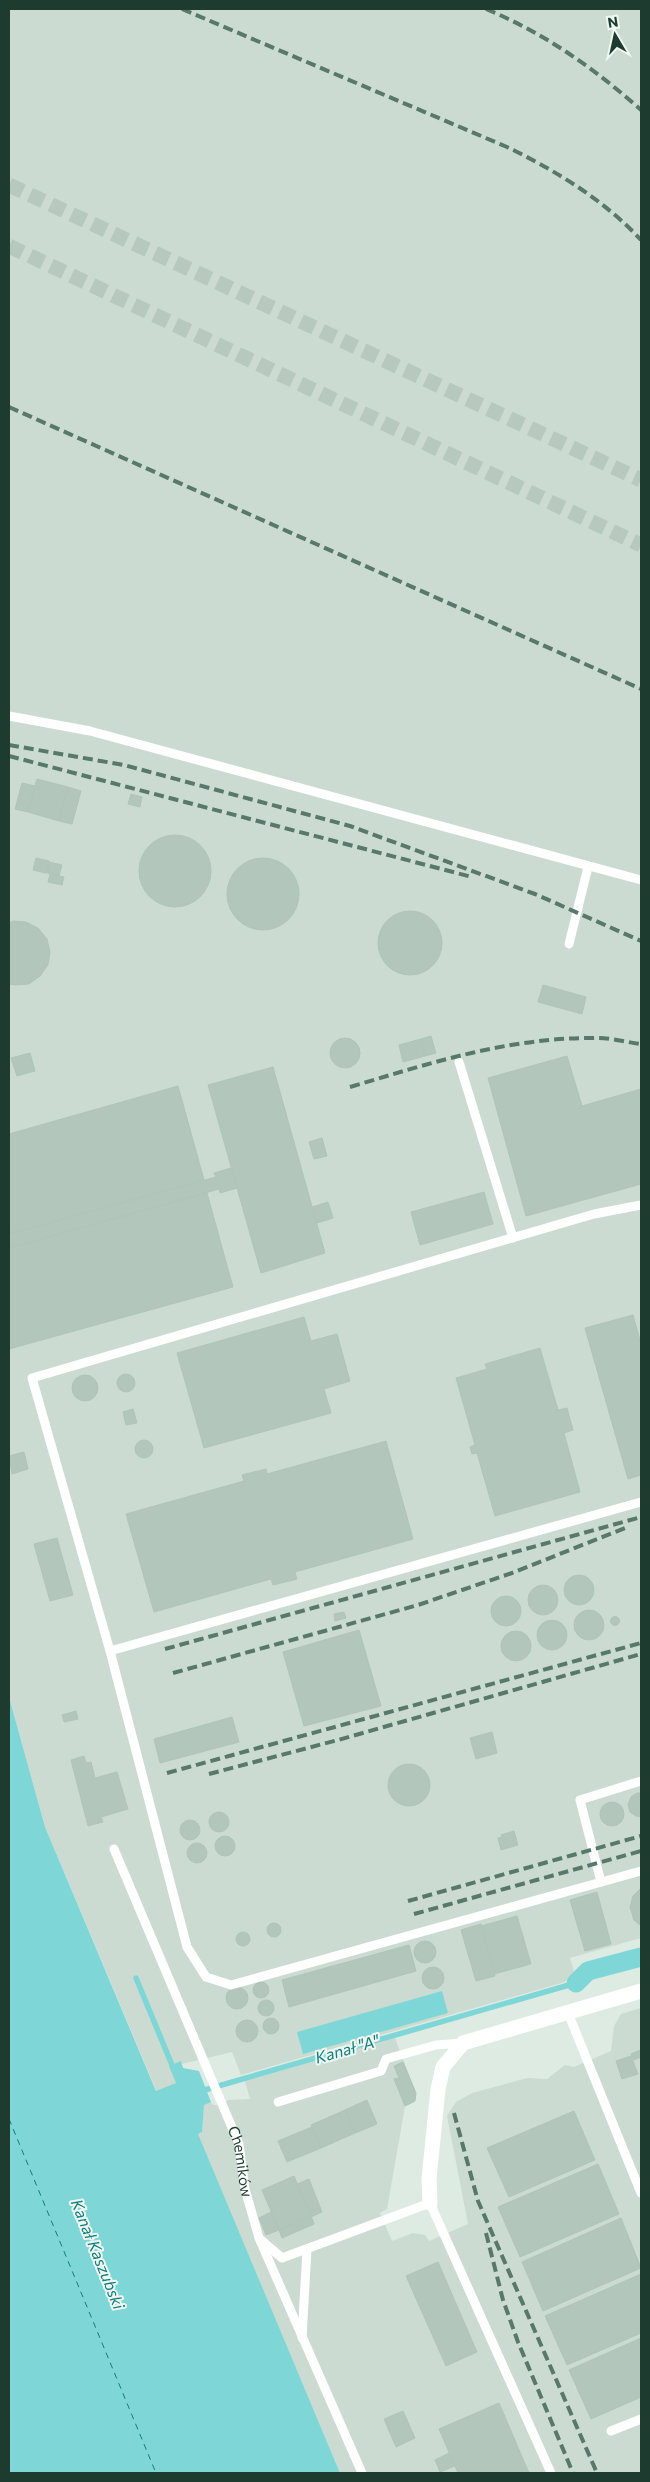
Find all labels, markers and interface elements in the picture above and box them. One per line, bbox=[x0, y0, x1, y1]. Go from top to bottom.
north arrow bbox=[590, 10, 640, 60]
text: N bbox=[606, 12, 619, 31]
water label: Kanał "A" bbox=[313, 2030, 382, 2067]
street label: Chemików bbox=[224, 2123, 257, 2199]
water label: Kanał Kaszubski bbox=[68, 2196, 130, 2313]

